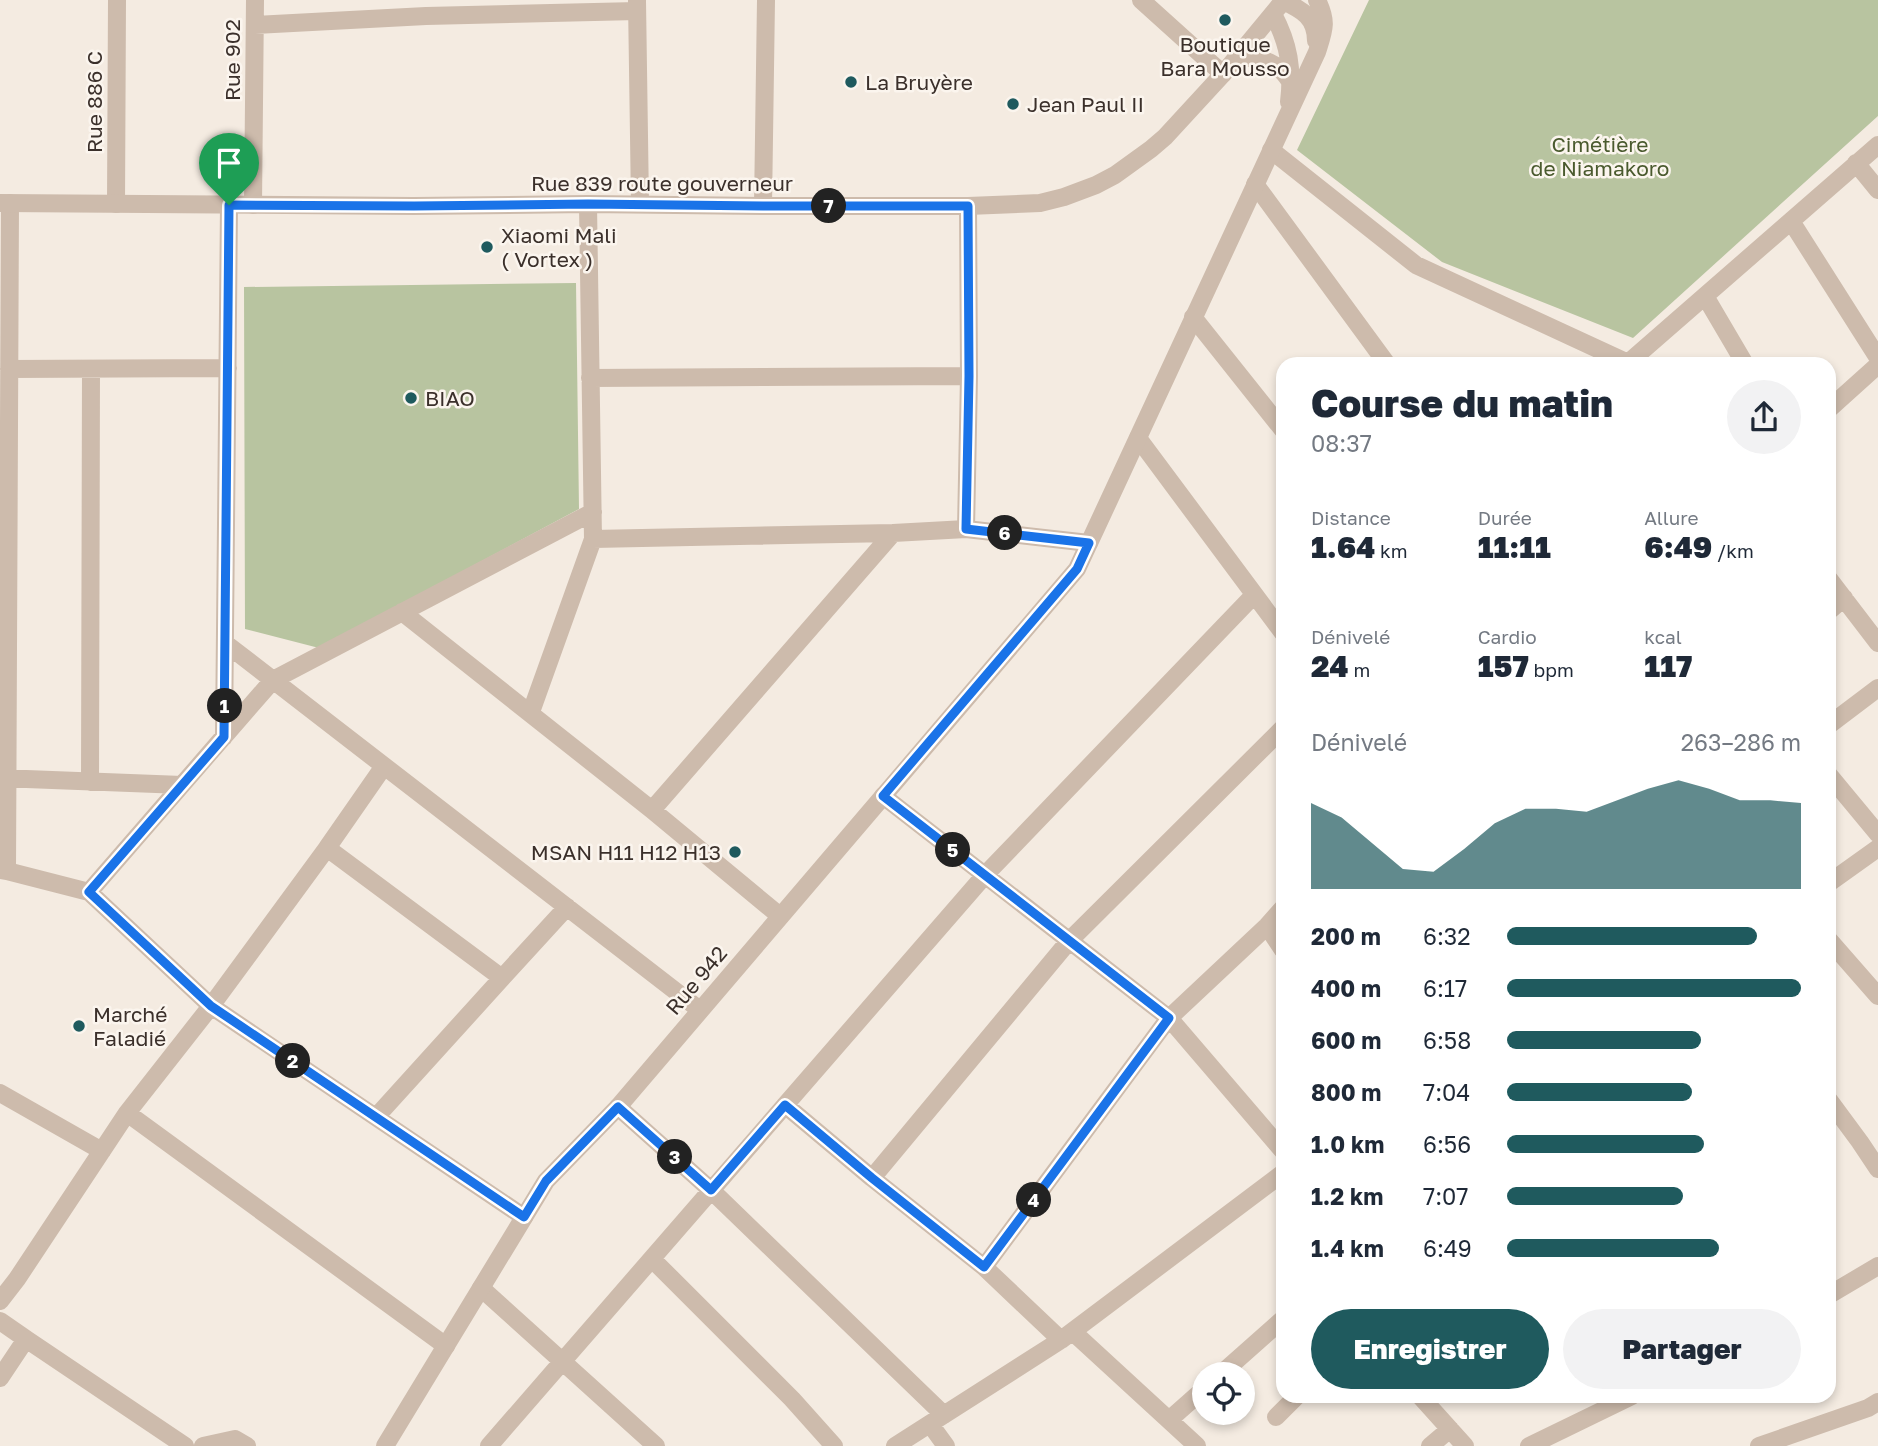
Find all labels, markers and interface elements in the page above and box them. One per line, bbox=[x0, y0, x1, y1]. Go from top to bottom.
marker: Boutique Bara Mousso bbox=[1217, 12, 1233, 28]
street label: Rue 902 bbox=[219, 19, 245, 101]
place label: Boutique Bara Mousso bbox=[1160, 31, 1290, 81]
street label: Rue 886 C bbox=[81, 51, 107, 153]
place label: La Bruyère bbox=[865, 69, 973, 95]
marker: La Bruyère bbox=[843, 74, 859, 90]
place label: Jean Paul II bbox=[1027, 91, 1144, 117]
marker: Jean Paul II bbox=[1005, 96, 1021, 112]
park label: Cimétière de Niamakoro bbox=[1531, 131, 1669, 181]
pin bbox=[199, 133, 259, 205]
icon: arrive bbox=[210, 144, 248, 182]
street label: Rue 839 route gouverneur bbox=[531, 170, 793, 196]
pin: 7 bbox=[812, 188, 846, 224]
text: 7 bbox=[823, 194, 834, 217]
place label: Xiaomi Mali ( Vortex ) bbox=[501, 222, 617, 272]
marker: Xiaomi Mali ( Vortex ) bbox=[479, 239, 495, 255]
text: Course du matin bbox=[1311, 380, 1613, 425]
button: share bbox=[1727, 380, 1801, 454]
place label: BIAO bbox=[425, 385, 475, 411]
marker: BIAO bbox=[403, 390, 419, 406]
text: 08:37 bbox=[1311, 429, 1372, 457]
text: Distance bbox=[1311, 506, 1391, 529]
text: Durée bbox=[1478, 506, 1532, 529]
text: Allure bbox=[1644, 506, 1699, 529]
pin: 6 bbox=[988, 516, 1023, 550]
text: 6 bbox=[998, 521, 1011, 544]
text: 1.64 bbox=[1311, 529, 1375, 565]
text: 11:11 bbox=[1478, 529, 1551, 565]
text: 6:49 bbox=[1644, 529, 1712, 565]
text: km bbox=[1375, 539, 1408, 562]
text: /km bbox=[1712, 539, 1754, 562]
text: Dénivelé bbox=[1311, 625, 1390, 648]
text: Cardio bbox=[1478, 625, 1537, 648]
text: kcal bbox=[1644, 625, 1682, 648]
text: 24 bbox=[1311, 648, 1349, 684]
text: 157 bbox=[1478, 648, 1529, 684]
text: 117 bbox=[1644, 648, 1692, 684]
text: m bbox=[1349, 658, 1370, 681]
text: bpm bbox=[1529, 658, 1574, 681]
pin: 1 bbox=[208, 688, 243, 724]
text: 1 bbox=[220, 694, 229, 717]
text: Dénivelé bbox=[1311, 728, 1407, 756]
text: 263–286 m bbox=[1681, 728, 1801, 756]
pin: 5 bbox=[936, 832, 970, 868]
text: 5 bbox=[947, 838, 958, 861]
place label: MSAN H11 H12 H13 bbox=[531, 839, 721, 865]
marker: MSAN H11 H12 H13 bbox=[727, 844, 743, 860]
text: 200 m bbox=[1311, 922, 1381, 950]
text: 6:32 bbox=[1423, 922, 1471, 950]
street label: Rue 942 bbox=[660, 940, 732, 1020]
text: 400 m bbox=[1311, 974, 1381, 1002]
text: 6:17 bbox=[1423, 974, 1467, 1002]
place label: Marché Faladié bbox=[93, 1001, 167, 1051]
marker: Marché Faladié bbox=[71, 1018, 87, 1034]
text: 600 m bbox=[1311, 1026, 1381, 1054]
text: 6:58 bbox=[1423, 1026, 1471, 1054]
pin: 2 bbox=[276, 1044, 310, 1078]
text: 2 bbox=[287, 1049, 298, 1072]
text: 800 m bbox=[1311, 1078, 1382, 1106]
text: 7:04 bbox=[1423, 1078, 1470, 1106]
text: 1.0 km bbox=[1311, 1130, 1384, 1158]
text: 6:56 bbox=[1423, 1130, 1471, 1158]
pin: 3 bbox=[658, 1140, 692, 1174]
text: 3 bbox=[669, 1145, 680, 1168]
pin: 4 bbox=[1016, 1182, 1052, 1218]
text: 1.2 km bbox=[1311, 1182, 1383, 1210]
text: 7:07 bbox=[1423, 1182, 1469, 1210]
text: 4 bbox=[1028, 1188, 1039, 1211]
text: 1.4 km bbox=[1311, 1234, 1384, 1262]
text: 6:49 bbox=[1423, 1234, 1472, 1262]
button: Enregistrer bbox=[1311, 1309, 1549, 1389]
button: Partager bbox=[1563, 1309, 1801, 1389]
map controls bbox=[1192, 1362, 1255, 1425]
button: locate bbox=[1192, 1362, 1255, 1425]

